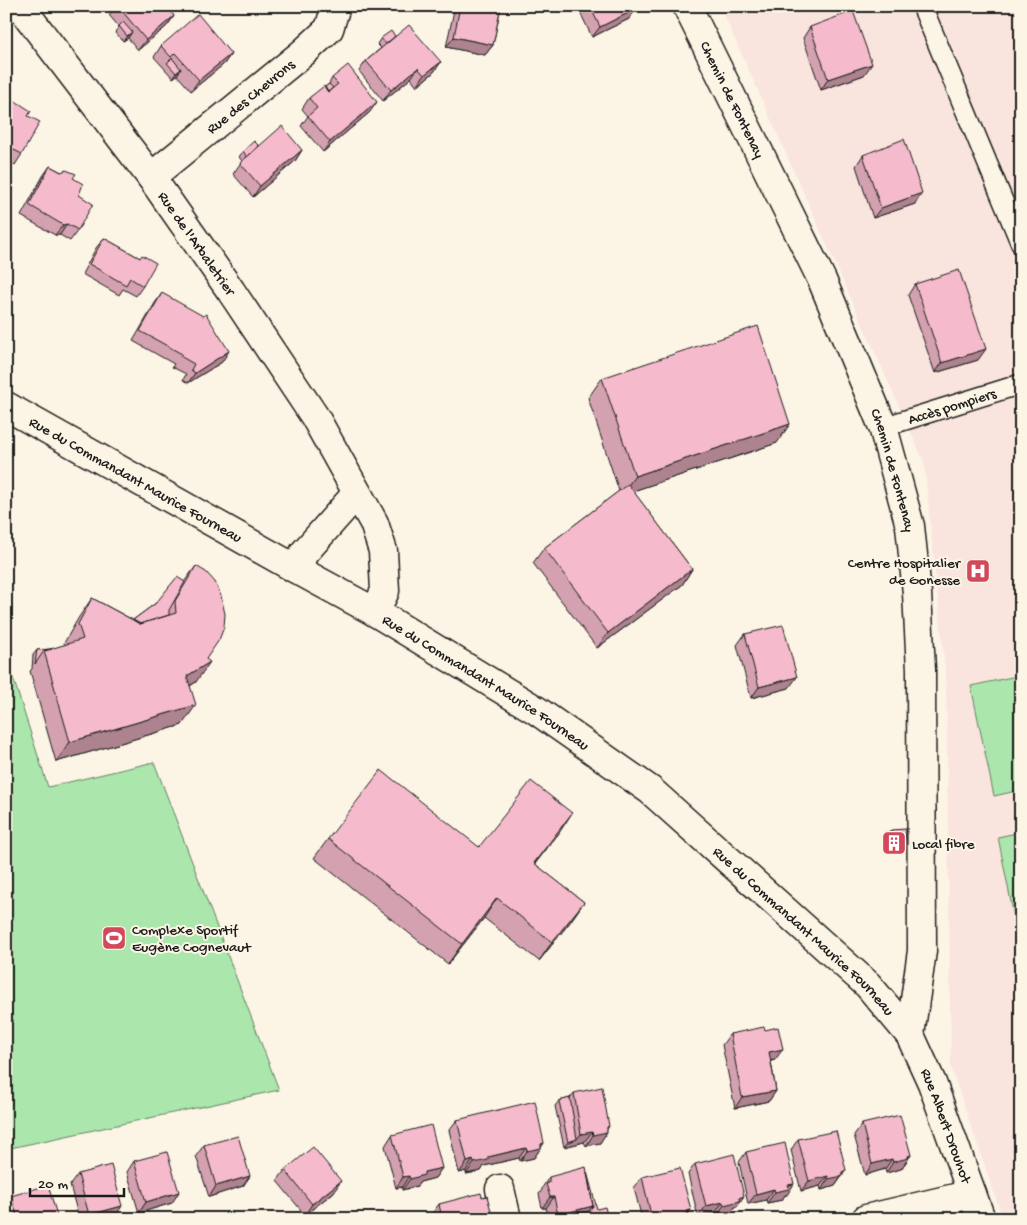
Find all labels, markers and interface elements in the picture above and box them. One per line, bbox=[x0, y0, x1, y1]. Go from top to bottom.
street label: Chemin de Fontenay bbox=[695, 39, 768, 162]
street label: Rue des Chevrons bbox=[204, 56, 299, 139]
street label: Rue de l'Arbaletrier bbox=[153, 189, 239, 301]
street label: Accès pompiers bbox=[906, 385, 999, 430]
street label: Chemin de Fontenay bbox=[865, 406, 918, 534]
street label: Rue du Commandant Maurice Fourneau bbox=[25, 414, 244, 548]
place label: Centre Hospitalier de Gonesse bbox=[848, 555, 962, 590]
hospital icon: Centre Hospitalier de Gonesse bbox=[965, 558, 991, 584]
street label: Rue du Commandant Maurice Fourneau bbox=[378, 612, 592, 755]
building icon: Local fibre bbox=[881, 830, 907, 856]
place label: Local fibre bbox=[912, 836, 975, 854]
street label: Rue du Commandant Maurice Fourneau bbox=[708, 843, 897, 1020]
place label: Complexe Sportif Eugène Cognevaut bbox=[132, 922, 252, 957]
sports icon: Complexe Sportif Eugène Cognevaut bbox=[101, 925, 127, 951]
street label: Rue Albert Drouhot bbox=[916, 1066, 975, 1188]
scale bar bbox=[30, 1165, 124, 1197]
text: 20 m bbox=[38, 1176, 68, 1194]

